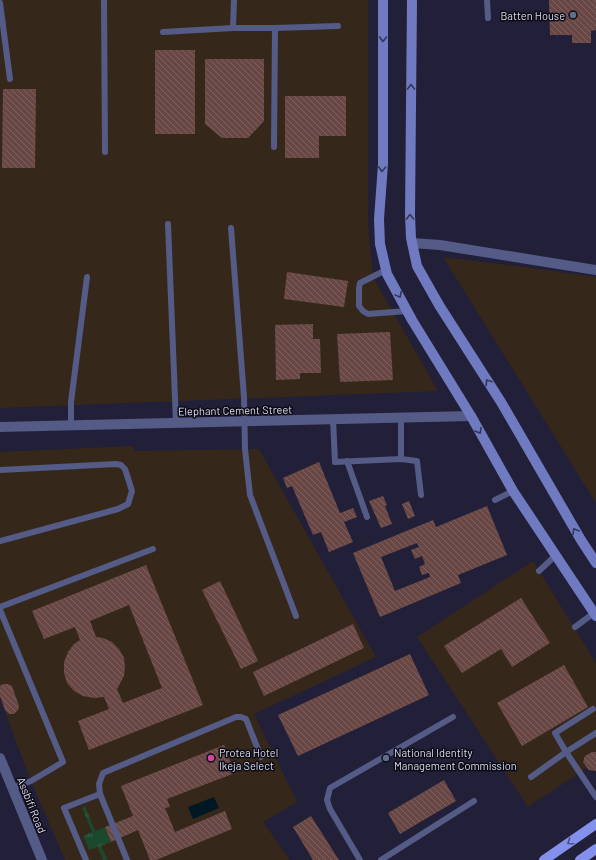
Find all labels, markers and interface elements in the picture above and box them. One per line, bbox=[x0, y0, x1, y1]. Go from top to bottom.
place label: Batten House bbox=[501, 9, 565, 22]
marker: Batten House bbox=[568, 10, 578, 20]
one-way arrow bbox=[379, 36, 387, 42]
one-way arrow bbox=[407, 84, 415, 90]
one-way arrow bbox=[378, 166, 387, 172]
one-way arrow bbox=[406, 214, 415, 220]
one-way arrow bbox=[394, 291, 401, 298]
one-way arrow bbox=[486, 379, 493, 386]
street label: Elephant Cement Street bbox=[178, 403, 292, 417]
one-way arrow bbox=[475, 427, 482, 434]
one-way arrow bbox=[572, 528, 580, 535]
place label: Protea Hotel Ikeja Select bbox=[219, 746, 278, 772]
place label: National Identity Management Commission bbox=[394, 746, 517, 772]
marker: Protea Hotel Ikeja Select bbox=[206, 753, 216, 763]
marker: National Identity Management Commission bbox=[381, 753, 391, 763]
street label: Assbifi Road bbox=[15, 775, 49, 835]
one-way arrow bbox=[567, 837, 574, 845]

